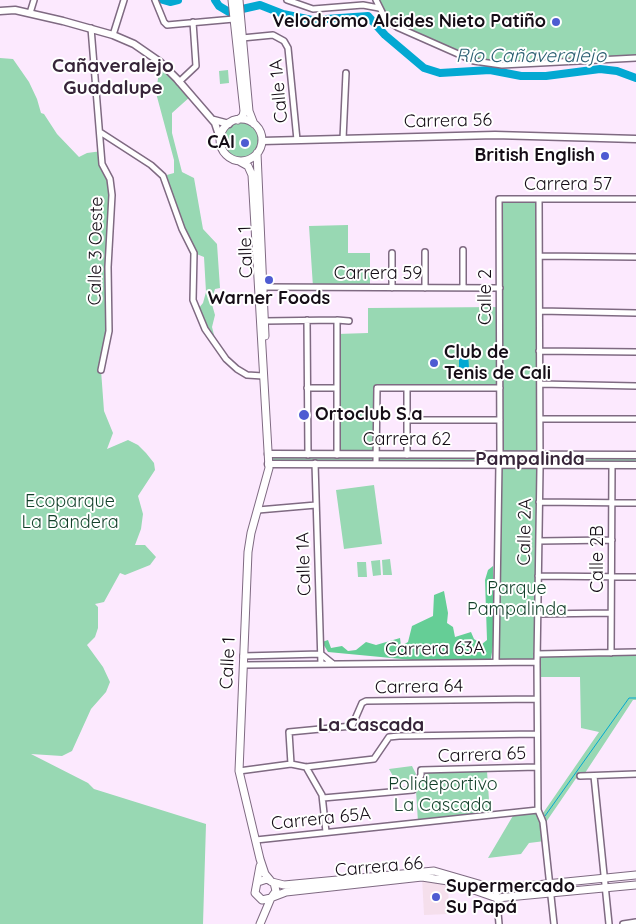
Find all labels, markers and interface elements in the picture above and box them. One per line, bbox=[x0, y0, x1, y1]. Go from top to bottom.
place label: Velodromo Alcides Nieto Patiño bbox=[272, 11, 546, 33]
marker: Velodromo Alcides Nieto Patiño bbox=[550, 16, 562, 28]
water label: Río Cañaveralejo bbox=[456, 45, 606, 67]
district label: Cañaveralejo Guadalupe bbox=[52, 55, 174, 99]
street label: Calle 1A bbox=[265, 58, 293, 124]
street label: Carrera 56 bbox=[404, 109, 492, 133]
place label: CAI bbox=[207, 132, 235, 154]
marker: CAI bbox=[239, 137, 251, 149]
place label: British English bbox=[474, 145, 595, 167]
marker: British English bbox=[599, 150, 611, 162]
street label: Carrera 57 bbox=[524, 174, 612, 196]
street label: Calle 3 Oeste bbox=[84, 196, 108, 306]
street label: Calle 1 bbox=[234, 225, 258, 279]
street label: Carrera 59 bbox=[334, 263, 422, 285]
street label: Calle 2 bbox=[475, 269, 497, 325]
marker: Warner Foods bbox=[263, 274, 275, 286]
place label: Warner Foods bbox=[208, 288, 330, 310]
place label: Club de Tenis de Cali bbox=[444, 342, 551, 384]
marker: Club de Tenis de Cali bbox=[428, 357, 440, 369]
place label: Ortoclub S.a bbox=[315, 404, 423, 426]
marker: Ortoclub S.a bbox=[297, 408, 311, 422]
street label: Carrera 62 bbox=[363, 429, 451, 451]
district label: Pampalinda bbox=[475, 448, 585, 470]
park label: Ecoparque La Bandera bbox=[21, 491, 119, 534]
street label: Calle 2A bbox=[514, 498, 536, 566]
street label: Calle 2B bbox=[587, 525, 609, 593]
street label: Calle 1A bbox=[292, 532, 316, 596]
park label: Parque Pampalinda bbox=[467, 578, 567, 620]
street label: Calle 1 bbox=[216, 636, 240, 690]
street label: Carrera 63A bbox=[385, 637, 485, 661]
street label: Carrera 64 bbox=[375, 675, 463, 699]
district label: La Cascada bbox=[318, 714, 424, 736]
street label: Carrera 65 bbox=[437, 743, 527, 767]
park label: Polideportivo La Cascada bbox=[388, 774, 498, 816]
street label: Carrera 65A bbox=[270, 803, 372, 835]
street label: Carrera 66 bbox=[334, 852, 424, 882]
place label: Supermercado Su Papá bbox=[446, 876, 575, 919]
marker: Supermercado Su Papá bbox=[430, 891, 442, 903]

